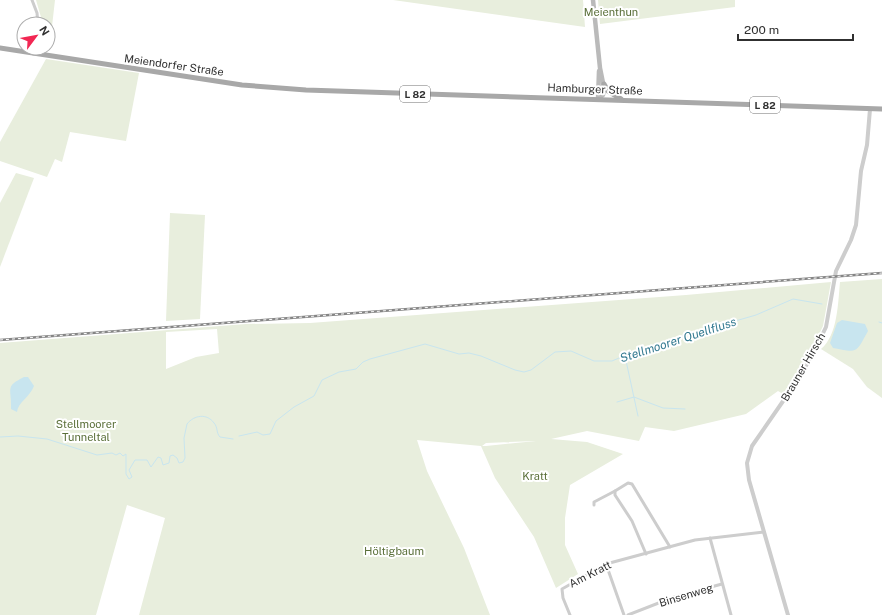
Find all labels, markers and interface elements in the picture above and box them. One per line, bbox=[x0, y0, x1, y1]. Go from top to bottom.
park label: Meienthun bbox=[584, 6, 638, 18]
north arrow bbox=[16, 16, 56, 56]
scale bar bbox=[738, 16, 853, 42]
text: 200 m bbox=[744, 23, 779, 37]
text: N bbox=[37, 24, 52, 38]
street label: Meiendorfer Straße bbox=[124, 52, 224, 78]
street label: Hamburger Straße bbox=[547, 81, 643, 97]
road number: L 82 bbox=[400, 86, 430, 102]
road number: L 82 bbox=[750, 97, 780, 113]
water label: Stellmoorer Quellfluss bbox=[618, 315, 738, 365]
street label: Brauner Hirsch bbox=[779, 331, 827, 403]
park label: Stellmoorer Tunneltal bbox=[56, 418, 116, 443]
park label: Kratt bbox=[522, 470, 548, 482]
park label: Höltigbaum bbox=[364, 545, 424, 557]
street label: Am Kratt bbox=[567, 558, 613, 590]
street label: Binsenweg bbox=[657, 581, 715, 609]

